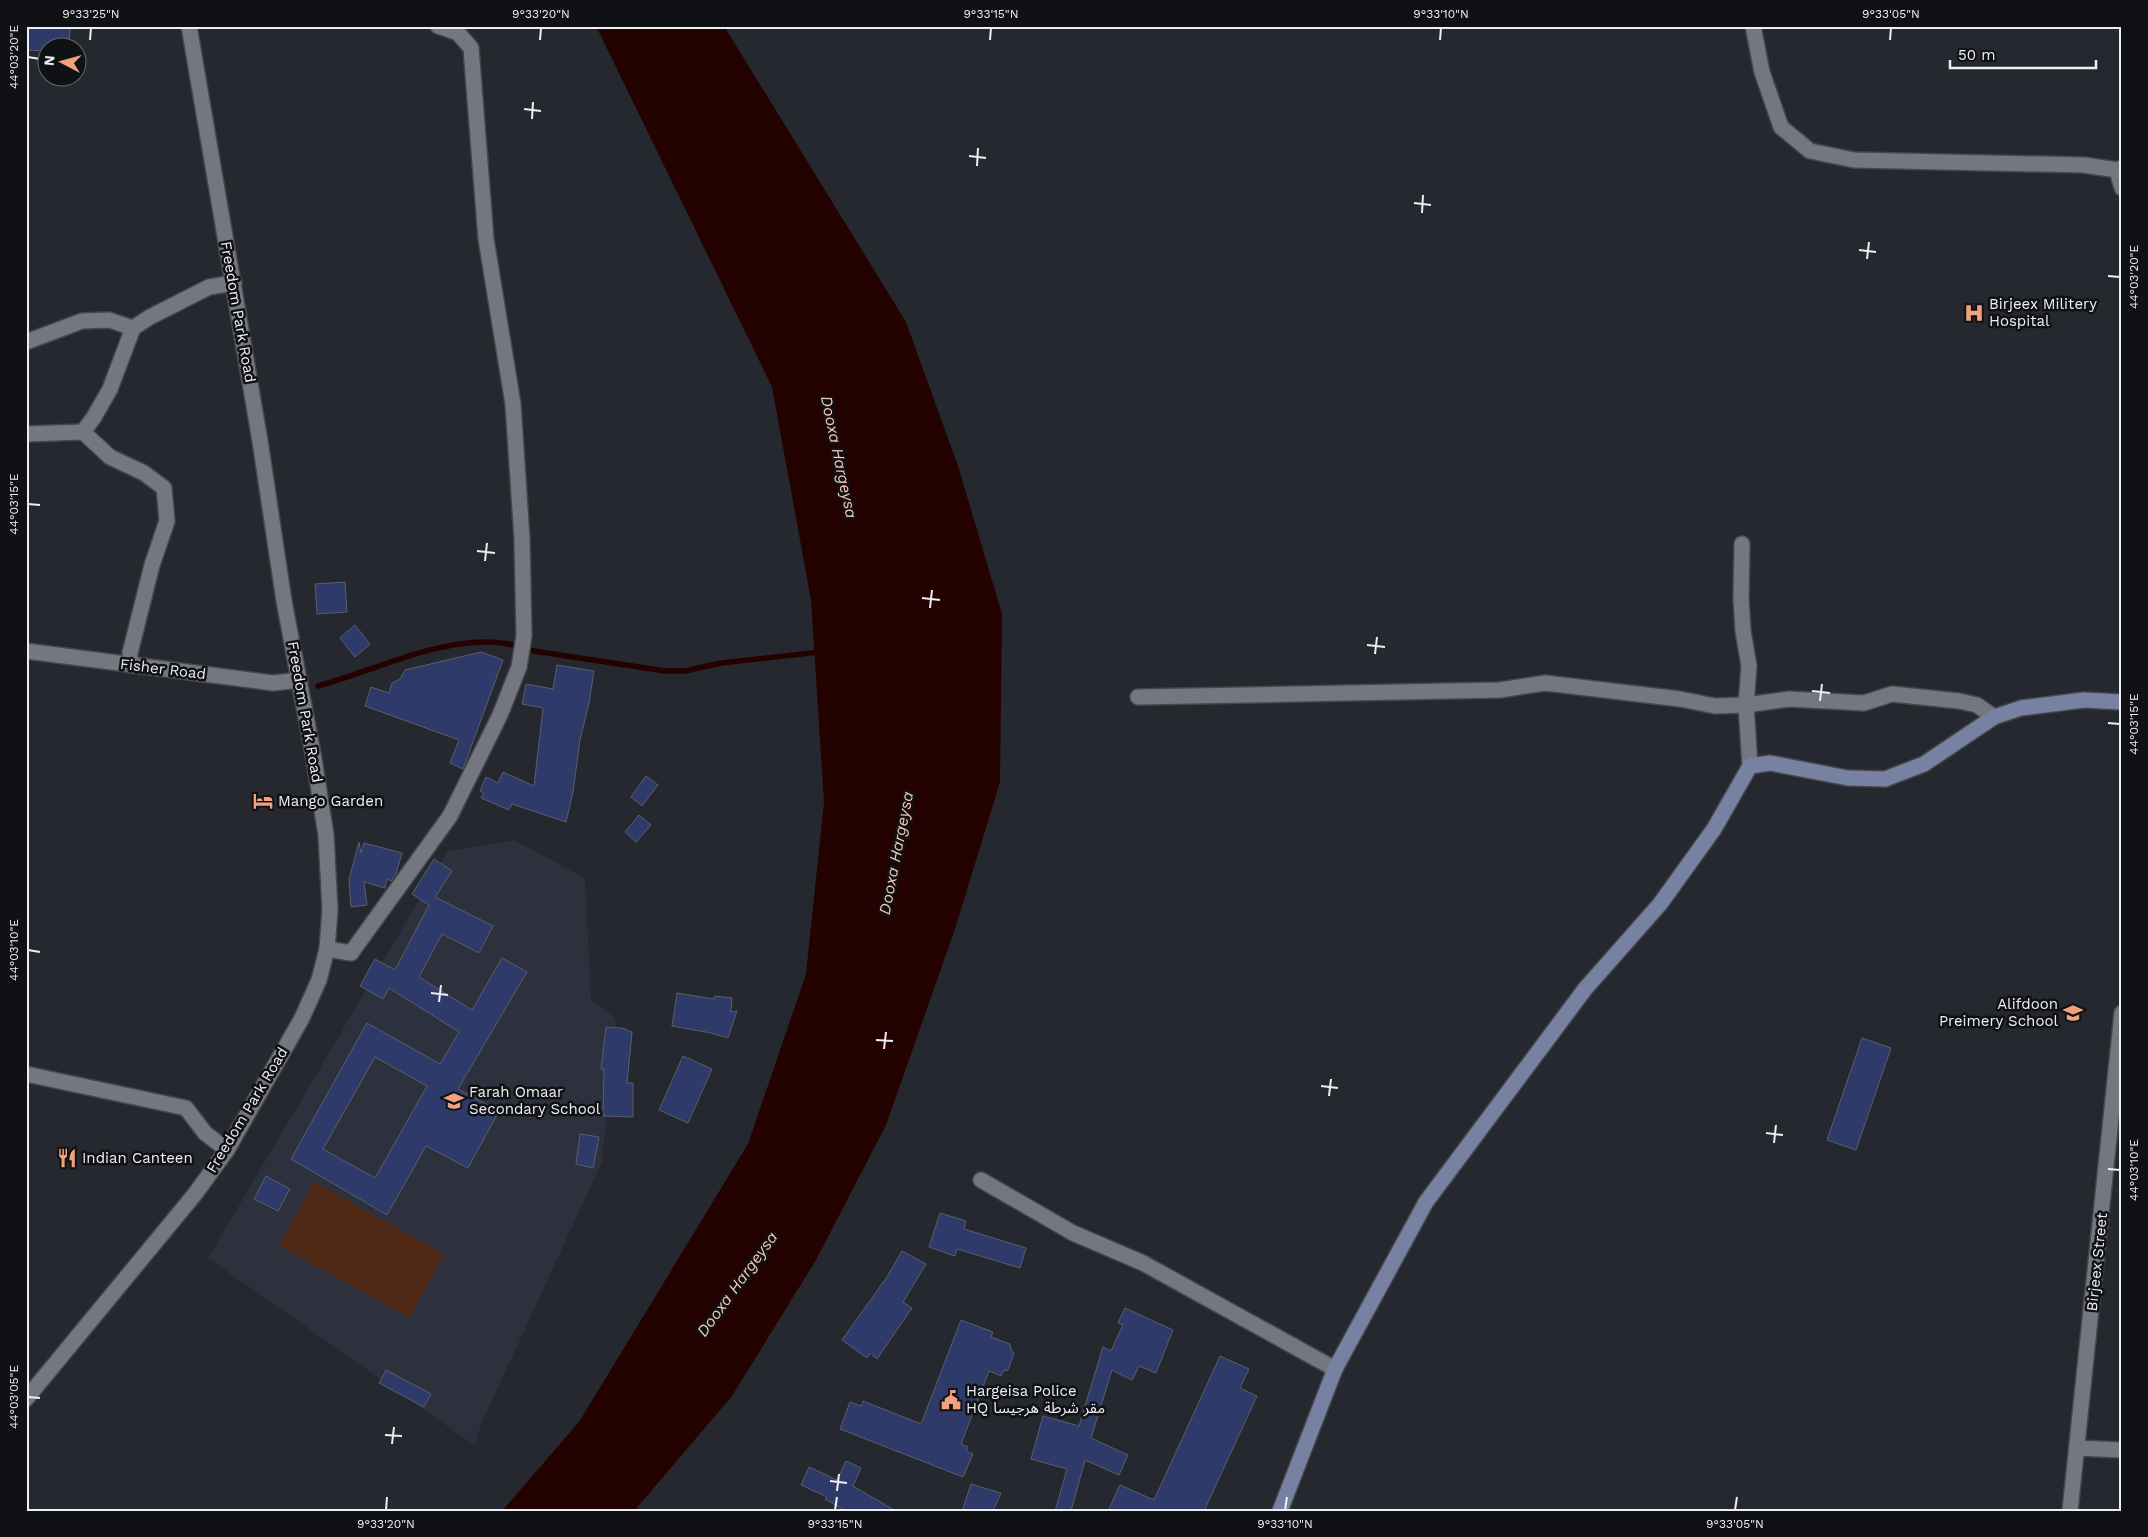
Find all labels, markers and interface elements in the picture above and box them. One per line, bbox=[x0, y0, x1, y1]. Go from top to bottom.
text: 9°33'25"N bbox=[62, 7, 120, 21]
text: 9°33'20"N bbox=[512, 7, 570, 21]
text: 9°33'15"N bbox=[963, 7, 1019, 21]
text: 9°33'10"N bbox=[1413, 7, 1469, 21]
text: 9°33'05"N bbox=[1862, 7, 1920, 21]
text: 44°03'20"E bbox=[7, 25, 21, 89]
north arrow bbox=[38, 38, 88, 88]
scale bar bbox=[1950, 38, 2097, 70]
text: 50 m bbox=[1958, 46, 1995, 64]
text: N bbox=[41, 55, 58, 67]
street label: Freedom Park Road bbox=[217, 240, 259, 384]
text: 44°03'20"E bbox=[2127, 245, 2141, 309]
place label: Birjeex Militery Hospital bbox=[1989, 295, 2097, 330]
hospital icon: Birjeex Militery Hospital bbox=[1963, 302, 1985, 324]
water label: Dooxa Hargeysa bbox=[817, 394, 861, 520]
text: 44°03'15"E bbox=[7, 473, 21, 535]
street label: Freedom Park Road bbox=[284, 640, 326, 784]
street label: Fisher Road bbox=[119, 655, 207, 683]
text: 44°03'15"E bbox=[2127, 693, 2141, 755]
hotel icon: Mango Garden bbox=[252, 790, 274, 812]
water label: Dooxa Hargeysa bbox=[875, 790, 917, 916]
place label: Mango Garden bbox=[278, 792, 383, 810]
text: 44°03'10"E bbox=[7, 919, 21, 981]
place label: Alifdoon Preimery School bbox=[1939, 995, 2058, 1030]
school or university icon: Alifdoon Preimery School bbox=[2062, 1002, 2084, 1024]
street label: Freedom Park Road bbox=[202, 1044, 292, 1176]
place label: Farah Omaar Secondary School bbox=[469, 1083, 601, 1118]
school or university icon: Farah Omaar Secondary School bbox=[443, 1090, 465, 1112]
text: 44°03'10"E bbox=[2127, 1139, 2141, 1201]
restaurant icon: Indian Canteen bbox=[56, 1147, 78, 1169]
place label: Indian Canteen bbox=[82, 1149, 193, 1167]
street label: Birjeex Street bbox=[2083, 1211, 2111, 1312]
water label: Dooxa Hargeysa bbox=[693, 1228, 781, 1340]
text: 44°03'05"E bbox=[7, 1365, 21, 1429]
place label: Hargeisa Police HQ مقر شرطة هرجيسا bbox=[966, 1382, 1105, 1417]
public building icon: Hargeisa Police HQ مقر شرطة هرجيسا bbox=[940, 1389, 962, 1411]
text: 9°33'20"N bbox=[357, 1517, 415, 1531]
text: 9°33'15"N bbox=[807, 1517, 863, 1531]
text: 9°33'10"N bbox=[1257, 1517, 1313, 1531]
text: 9°33'05"N bbox=[1706, 1517, 1764, 1531]

